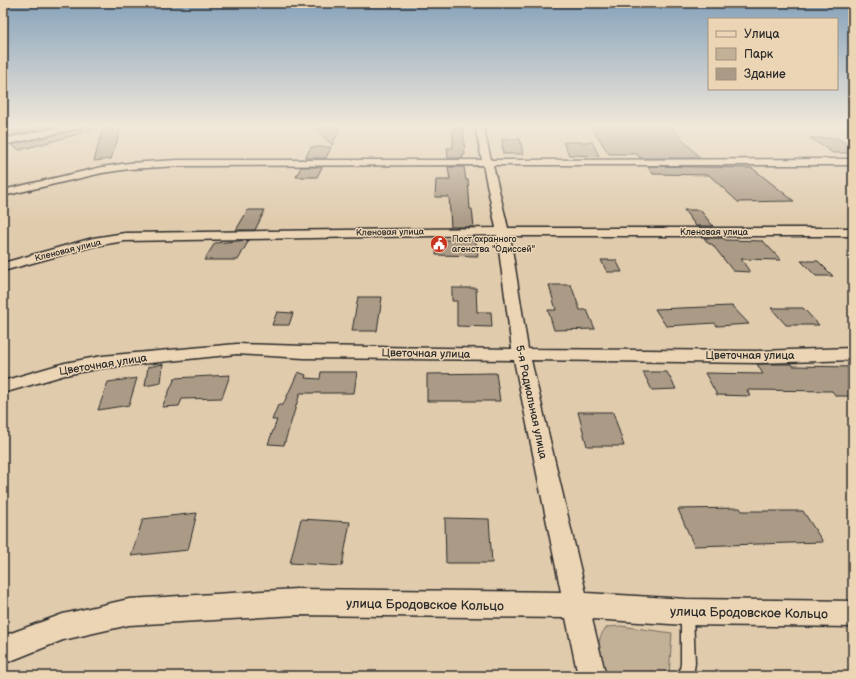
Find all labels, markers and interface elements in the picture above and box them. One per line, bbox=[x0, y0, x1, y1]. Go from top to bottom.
legend bbox=[708, 18, 838, 90]
text: Улица bbox=[744, 27, 780, 42]
text: Парк bbox=[744, 47, 774, 62]
text: Здание bbox=[744, 67, 786, 82]
street label: Кленовая улица bbox=[356, 226, 425, 239]
street label: Кленовая улица bbox=[680, 227, 749, 238]
public building icon: Пост охранного агенства "Одисcей" bbox=[429, 234, 449, 254]
place label: Пост охранного агенства "Одисcей" bbox=[452, 234, 535, 255]
street label: Кленовая улица bbox=[34, 237, 103, 264]
street label: 5-я Радиальная улица bbox=[513, 344, 550, 461]
street label: Цветочная улица bbox=[381, 346, 471, 361]
street label: Цветочная улица bbox=[706, 349, 795, 362]
street label: Цветочная улица bbox=[58, 351, 148, 378]
street label: улица Бродовское Кольцо bbox=[346, 596, 504, 614]
street label: улица Бродовское Кольцо bbox=[670, 604, 828, 622]

